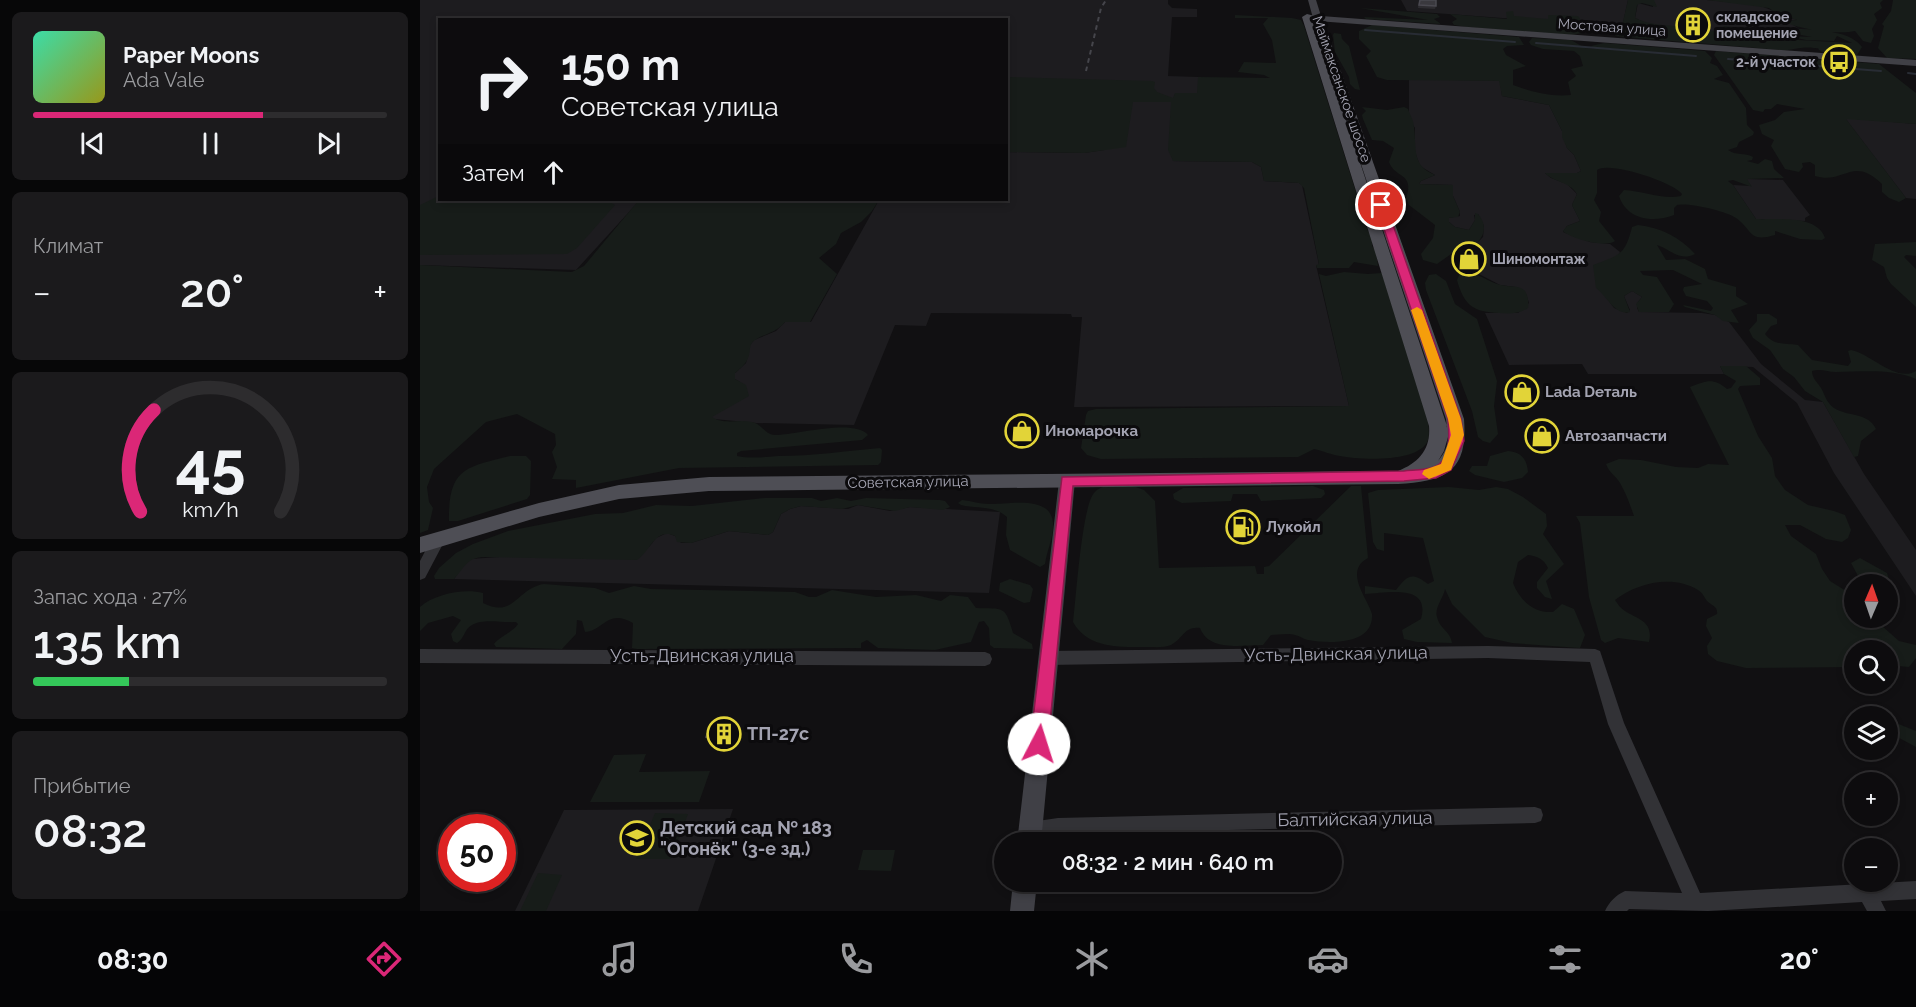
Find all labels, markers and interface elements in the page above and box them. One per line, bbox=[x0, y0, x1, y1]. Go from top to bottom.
building icon: складское помещение bbox=[1675, 7, 1711, 43]
place label: складское помещение bbox=[1716, 9, 1798, 41]
street label: Маймаксанское шоссе bbox=[1309, 14, 1375, 164]
street label: Мостовая улица bbox=[1557, 15, 1667, 39]
text: 150 m bbox=[561, 41, 680, 90]
text: Paper Moons bbox=[123, 42, 259, 68]
icon: right bbox=[462, 42, 540, 120]
bus stop icon: 2-й участок bbox=[1821, 44, 1857, 80]
place label: 2-й участок bbox=[1736, 54, 1816, 70]
text: Ada Vale bbox=[123, 68, 205, 92]
text: Советская улица bbox=[561, 91, 779, 122]
icon: previous bbox=[76, 127, 109, 160]
icon: pause bbox=[194, 127, 227, 160]
icon: next bbox=[312, 127, 345, 160]
icon: ahead bbox=[537, 156, 570, 189]
text: Затем bbox=[462, 160, 525, 186]
pin bbox=[1355, 179, 1406, 230]
icon: arrive bbox=[1364, 188, 1397, 221]
text: Климат bbox=[33, 234, 103, 258]
shop icon: Шиномонтаж bbox=[1451, 241, 1487, 277]
place label: Шиномонтаж bbox=[1492, 251, 1586, 267]
text: 20° bbox=[180, 265, 244, 318]
text: − bbox=[33, 273, 51, 312]
text: + bbox=[373, 273, 387, 312]
shop icon: Lada Dеталь bbox=[1504, 374, 1540, 410]
place label: Lada Dеталь bbox=[1545, 383, 1637, 401]
shop icon: Иномарочка bbox=[1004, 413, 1040, 449]
shop icon: Автозапчасти bbox=[1524, 418, 1560, 454]
place label: Иномарочка bbox=[1045, 422, 1139, 440]
place label: Автозапчасти bbox=[1565, 427, 1667, 445]
text: 45 bbox=[175, 428, 245, 502]
street label: Советская улица bbox=[847, 472, 969, 492]
text: km/h bbox=[182, 498, 238, 523]
fuel station icon: Лукойл bbox=[1225, 509, 1261, 545]
place label: Лукойл bbox=[1266, 518, 1321, 536]
north arrow bbox=[1844, 574, 1898, 628]
map controls bbox=[1844, 574, 1898, 892]
text: Запас хода · 27% bbox=[33, 585, 187, 609]
text: 135 km bbox=[33, 616, 181, 669]
button: search bbox=[1844, 640, 1898, 694]
street label: Усть-Двинская улица bbox=[1244, 641, 1428, 666]
street label: Усть-Двинская улица bbox=[610, 645, 794, 666]
button: layers bbox=[1844, 706, 1898, 760]
position arrow bbox=[1007, 712, 1071, 776]
building icon: ТП-27c bbox=[706, 716, 742, 752]
place label: ТП-27c bbox=[747, 723, 809, 744]
button: + bbox=[1844, 772, 1898, 826]
text: Прибытие bbox=[33, 774, 130, 798]
text: 08:32 bbox=[33, 805, 147, 858]
street label: Балтийская улица bbox=[1277, 807, 1433, 830]
speed limit sign: 50 bbox=[438, 814, 516, 892]
place label: Детский сад № 183 "Огонёк" (3-е зд.) bbox=[660, 817, 832, 859]
school or university icon: Детский сад № 183 "Огонёк" (3-е зд.) bbox=[619, 820, 655, 856]
button: − bbox=[1844, 838, 1898, 892]
text: 08:32 · 2 мин · 640 m bbox=[1062, 849, 1274, 875]
icon: directions bbox=[363, 938, 405, 980]
icon: music bbox=[599, 938, 641, 980]
icon: phone bbox=[835, 938, 877, 980]
icon: climate bbox=[1071, 938, 1113, 980]
icon: car bbox=[1307, 938, 1349, 980]
icon: filters bbox=[1544, 938, 1586, 980]
text: 08:30 bbox=[97, 944, 168, 975]
text: 20° bbox=[1780, 944, 1819, 975]

